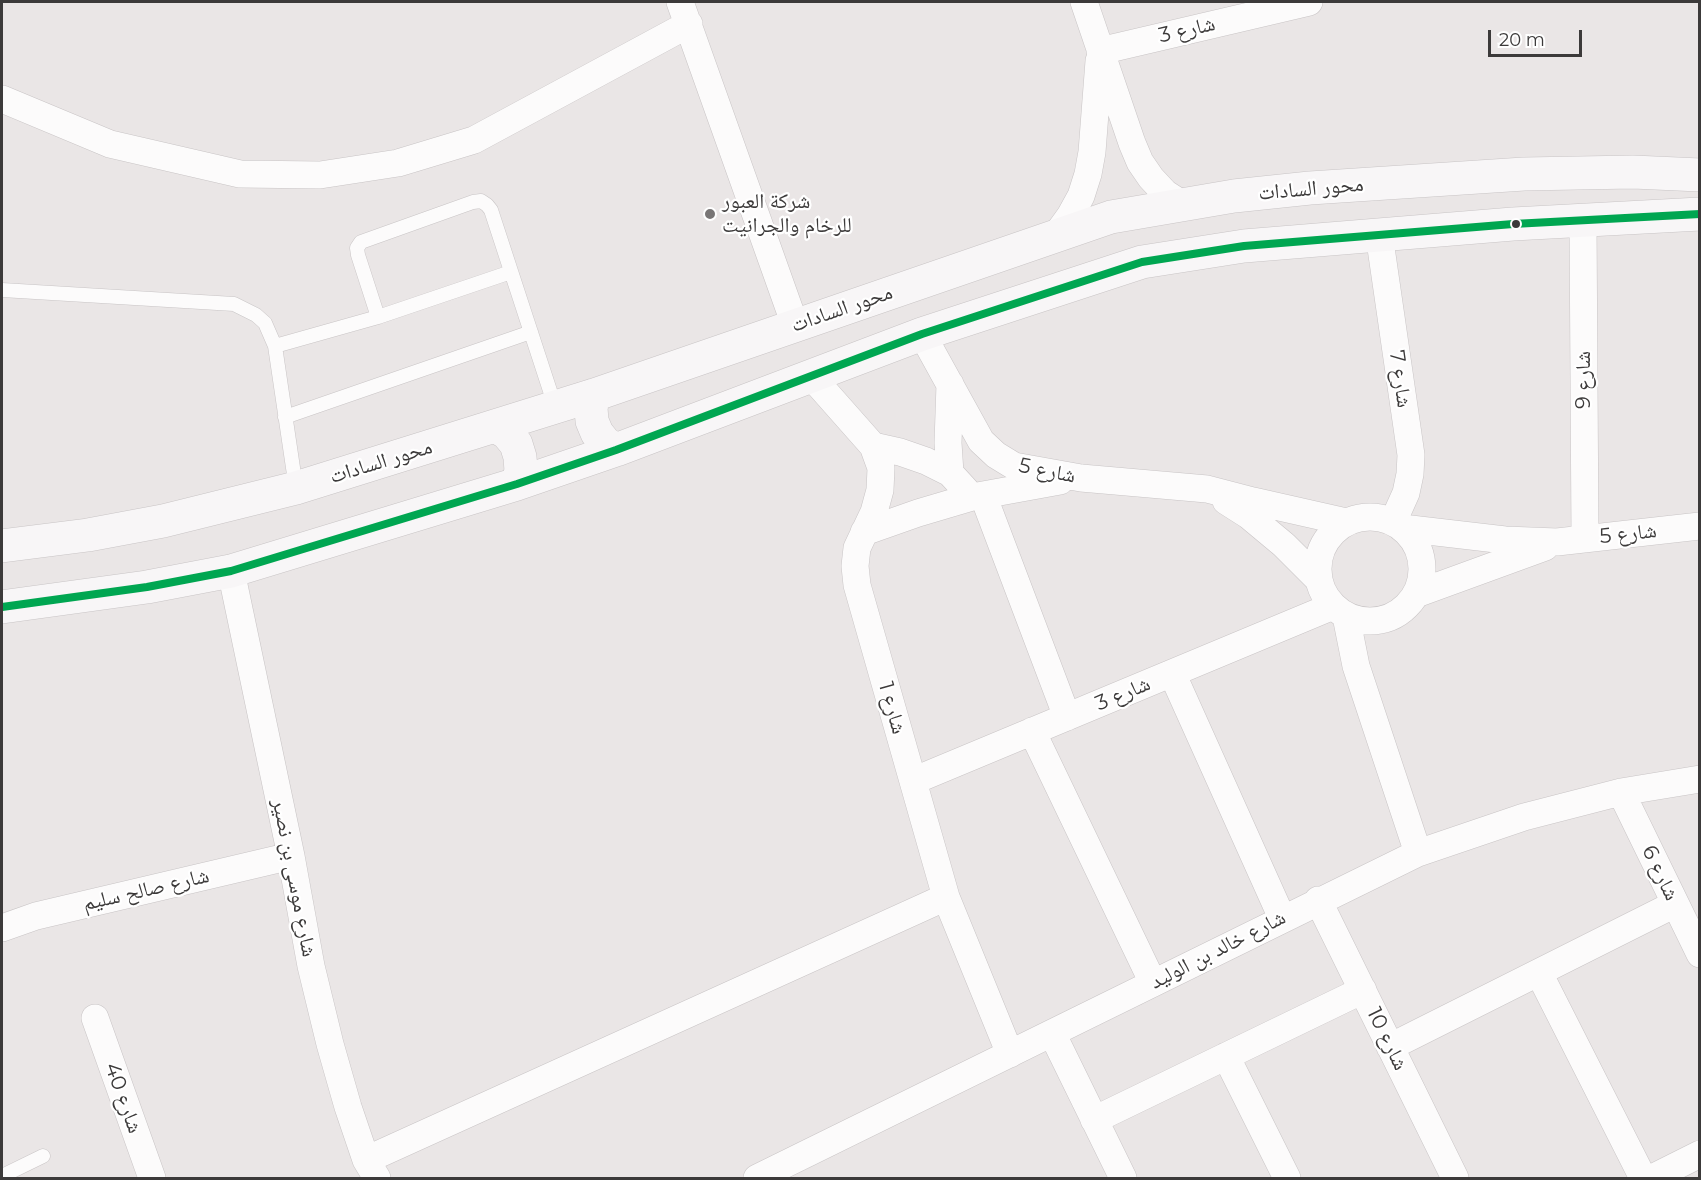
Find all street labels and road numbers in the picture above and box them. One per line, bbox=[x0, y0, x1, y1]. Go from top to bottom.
street label: شارع 3 bbox=[1156, 11, 1218, 49]
street label: محور السادات bbox=[1257, 172, 1365, 206]
street label: محور السادات bbox=[788, 280, 896, 338]
street label: شارع 7 bbox=[1384, 349, 1416, 409]
street label: شارع 9 bbox=[1571, 351, 1597, 409]
street label: محور السادات bbox=[327, 435, 435, 489]
street label: شارع 5 bbox=[1016, 453, 1078, 489]
street label: شارع 5 bbox=[1598, 518, 1658, 550]
street label: شارع 3 bbox=[1092, 671, 1154, 717]
street label: شارع 1 bbox=[873, 679, 911, 737]
street label: شارع موسى بن نصير bbox=[266, 797, 322, 959]
street label: شارع 6 bbox=[1636, 841, 1684, 905]
street label: شارع صالح سليم bbox=[80, 863, 212, 917]
street label: شارع خالد بن الوليد bbox=[1146, 905, 1290, 995]
street label: شارع 10 bbox=[1361, 1003, 1413, 1075]
street label: شارع 40 bbox=[99, 1059, 147, 1137]

